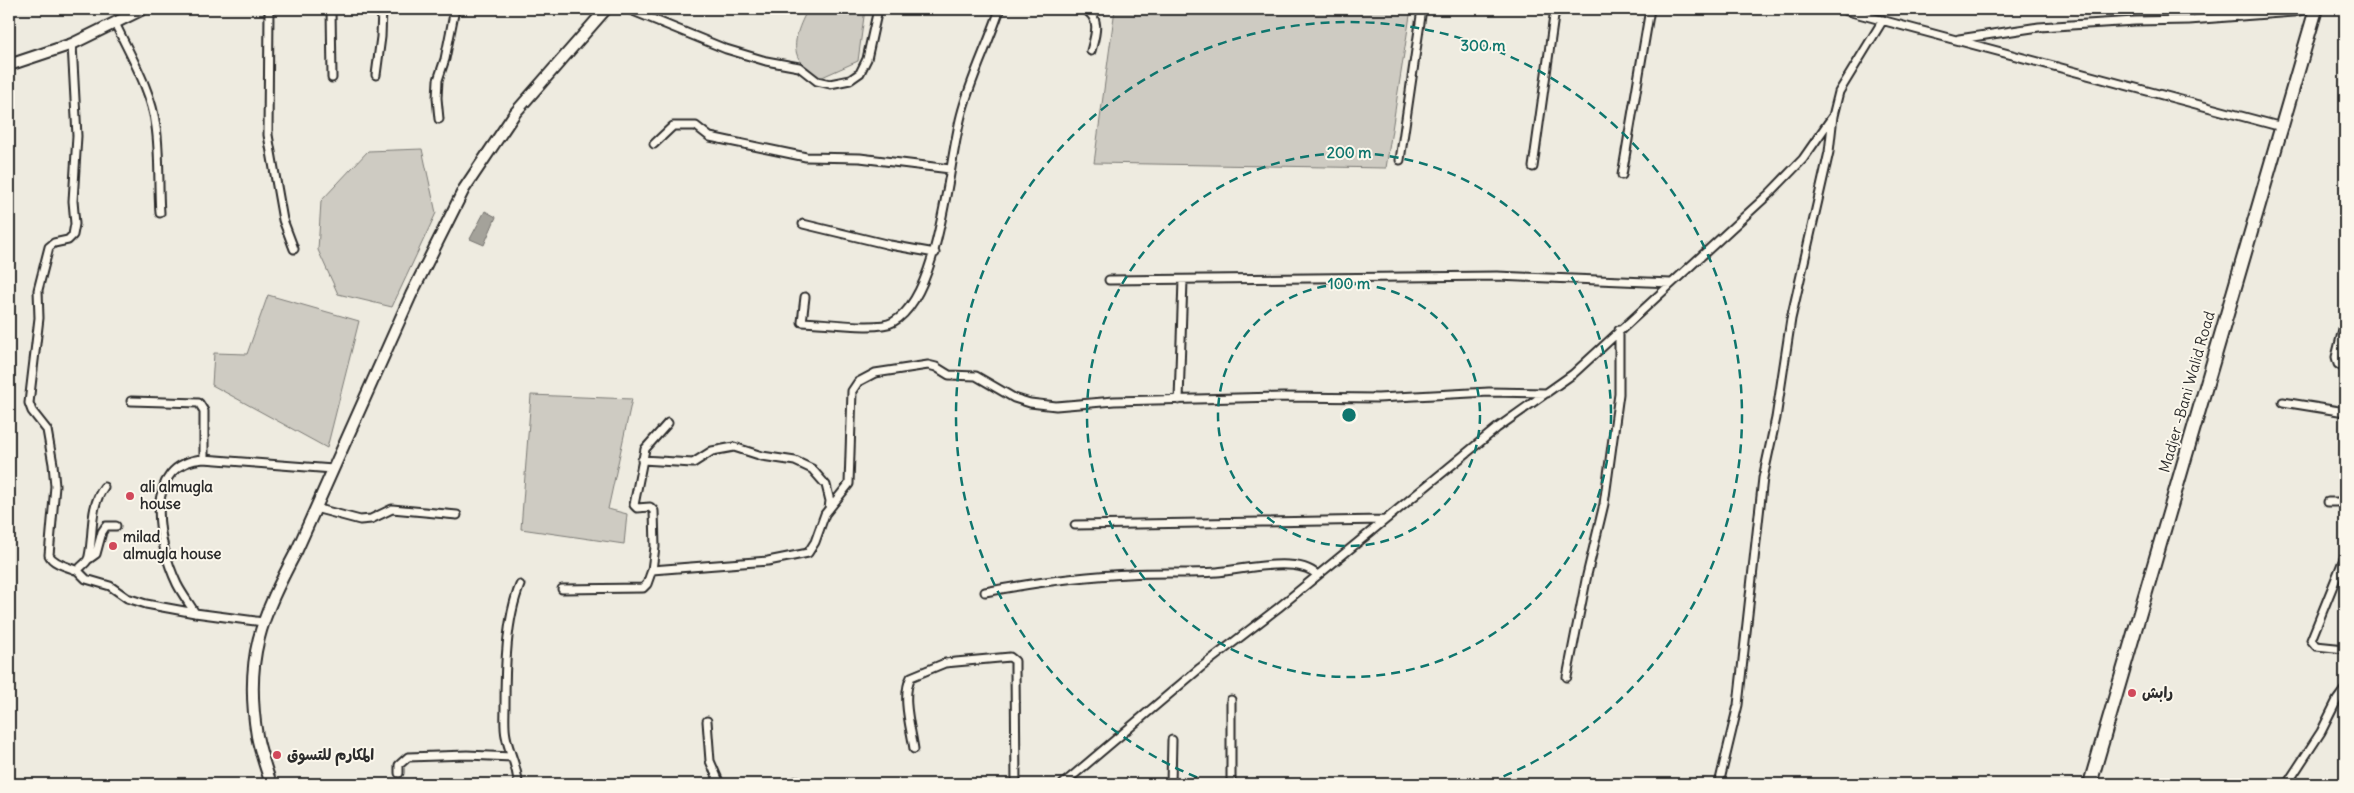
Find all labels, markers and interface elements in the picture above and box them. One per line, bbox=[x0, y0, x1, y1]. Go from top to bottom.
text: 300 m bbox=[1461, 36, 1506, 55]
text: 200 m bbox=[1327, 143, 1371, 162]
text: 100 m bbox=[1328, 274, 1370, 293]
street label: Madjer -Bani Walid Road bbox=[2154, 309, 2219, 475]
centre of rings bbox=[1340, 406, 1358, 424]
place label: ali almugla house bbox=[140, 477, 213, 513]
marker: ali almugla house bbox=[124, 490, 136, 502]
place label: milad almugla house bbox=[123, 527, 221, 564]
marker: milad almugla house bbox=[107, 540, 119, 552]
place label: رابش bbox=[2142, 683, 2173, 702]
marker: رابش bbox=[2126, 687, 2138, 699]
place label: المكارم للتسوق bbox=[287, 745, 374, 766]
marker: المكارم للتسوق bbox=[271, 749, 283, 761]

